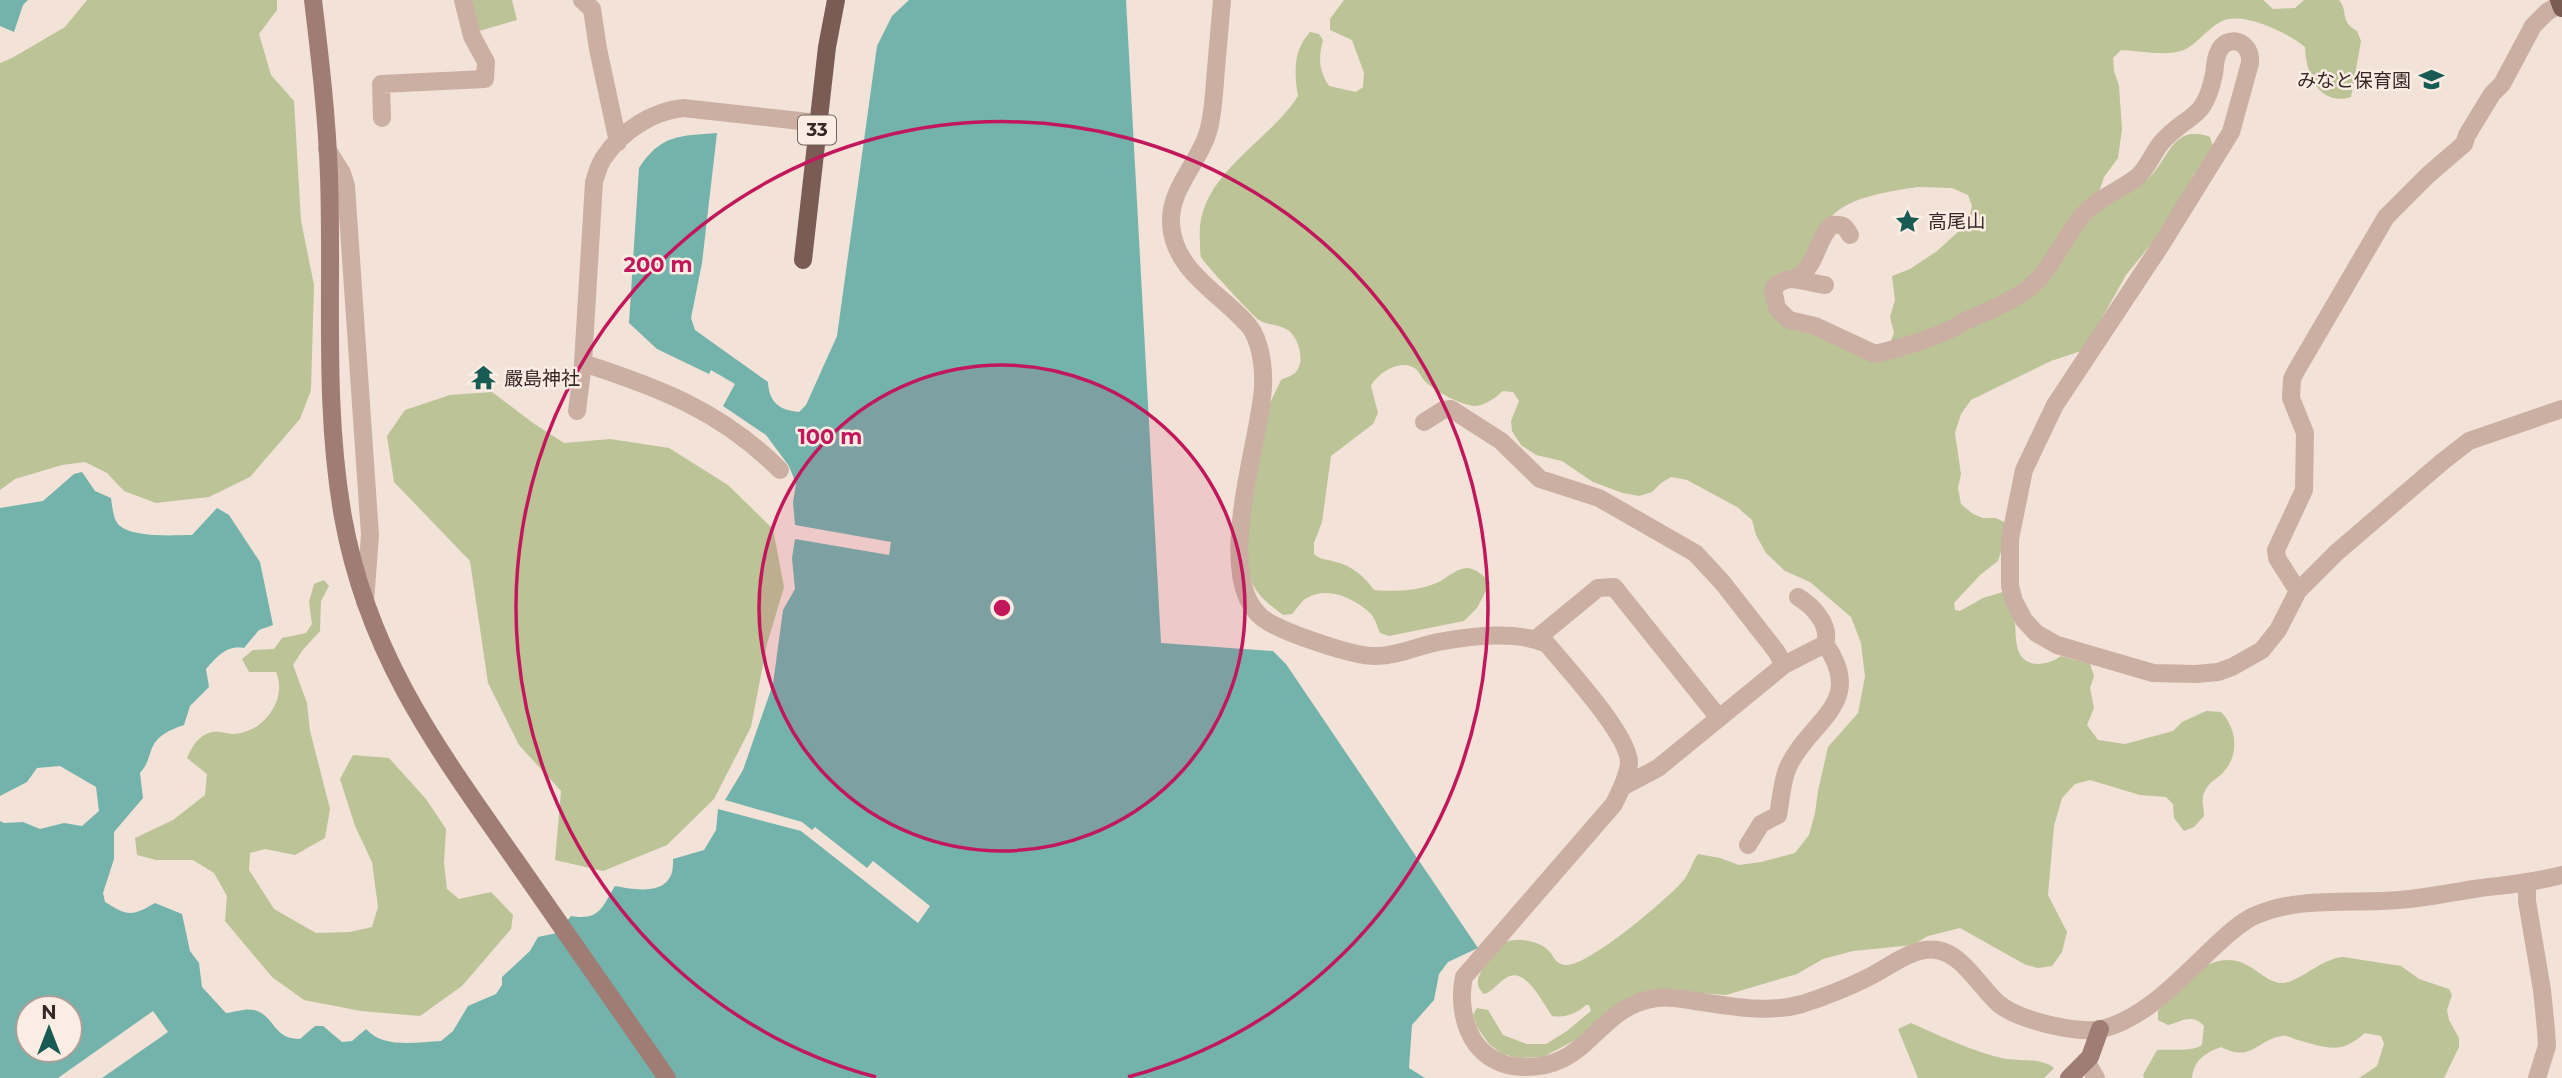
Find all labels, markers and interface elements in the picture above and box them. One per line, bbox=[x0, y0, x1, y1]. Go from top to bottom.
school or university icon: みなと保育園 bbox=[2417, 66, 2445, 94]
place label: みなと保育園 bbox=[2297, 69, 2411, 92]
road number: 33 bbox=[798, 116, 836, 145]
place icon: 高尾山 bbox=[1894, 207, 1922, 235]
place label: 高尾山 bbox=[1928, 210, 1985, 233]
text: 200 m bbox=[624, 252, 692, 277]
temple icon: 嚴島神社 bbox=[470, 364, 498, 392]
place label: 嚴島神社 bbox=[504, 367, 580, 390]
text: 100 m bbox=[798, 424, 862, 449]
centre of rings bbox=[990, 596, 1014, 620]
north arrow bbox=[14, 994, 84, 1064]
text: N bbox=[41, 1001, 57, 1024]

